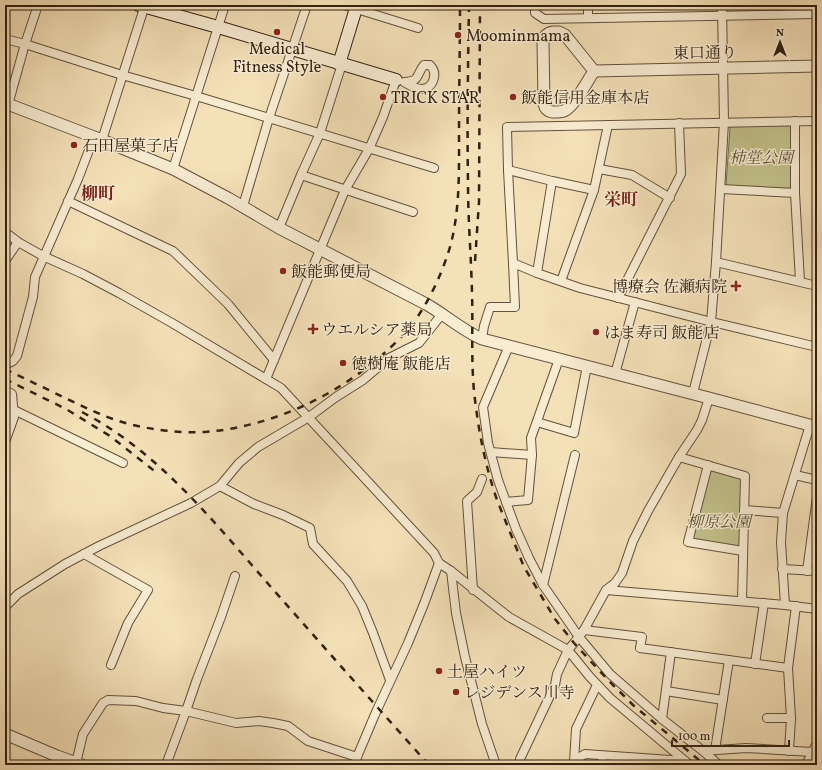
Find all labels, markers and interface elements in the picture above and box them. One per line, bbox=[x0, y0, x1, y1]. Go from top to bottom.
north arrow bbox=[760, 22, 800, 62]
place label: Moominmama bbox=[466, 26, 570, 48]
text: N bbox=[776, 26, 784, 41]
marker: Medical Fitness Style bbox=[272, 27, 282, 37]
marker: Moominmama bbox=[453, 30, 463, 40]
place label: Medical Fitness Style bbox=[233, 39, 321, 79]
street label: 東口通り bbox=[673, 42, 737, 66]
place label: TRICK STAR bbox=[391, 88, 480, 110]
place label: 飯能信用金庫本店 bbox=[521, 88, 649, 110]
marker: TRICK STAR bbox=[378, 92, 388, 102]
marker: 飯能信用金庫本店 bbox=[508, 92, 518, 102]
place label: 石田屋菓子店 bbox=[82, 136, 178, 158]
marker: 石田屋菓子店 bbox=[69, 140, 79, 150]
park label: 柿堂公園 bbox=[729, 148, 796, 170]
district label: 柳町 bbox=[81, 183, 115, 206]
district label: 栄町 bbox=[604, 189, 638, 212]
place label: 飯能郵便局 bbox=[291, 262, 371, 284]
marker: 飯能郵便局 bbox=[278, 266, 288, 276]
place label: 博療会 佐瀬病院 bbox=[612, 277, 727, 299]
marker: 博療会 佐瀬病院 bbox=[730, 280, 742, 292]
place label: ウエルシア薬局 bbox=[321, 320, 433, 342]
place label: はま寿司 飯能店 bbox=[604, 323, 719, 345]
marker: ウエルシア薬局 bbox=[308, 324, 318, 334]
marker: はま寿司 飯能店 bbox=[591, 327, 601, 337]
place label: 徳樹庵 飯能店 bbox=[351, 354, 450, 376]
marker: 徳樹庵 飯能店 bbox=[338, 358, 348, 368]
park label: 柳原公園 bbox=[687, 512, 754, 534]
place label: 土屋ハイツ bbox=[447, 662, 527, 684]
marker: 土屋ハイツ bbox=[434, 666, 444, 676]
place label: レジデンス川寺 bbox=[464, 683, 575, 705]
marker: レジデンス川寺 bbox=[451, 687, 461, 697]
scale bar bbox=[672, 722, 789, 748]
text: 100 m bbox=[678, 729, 711, 745]

